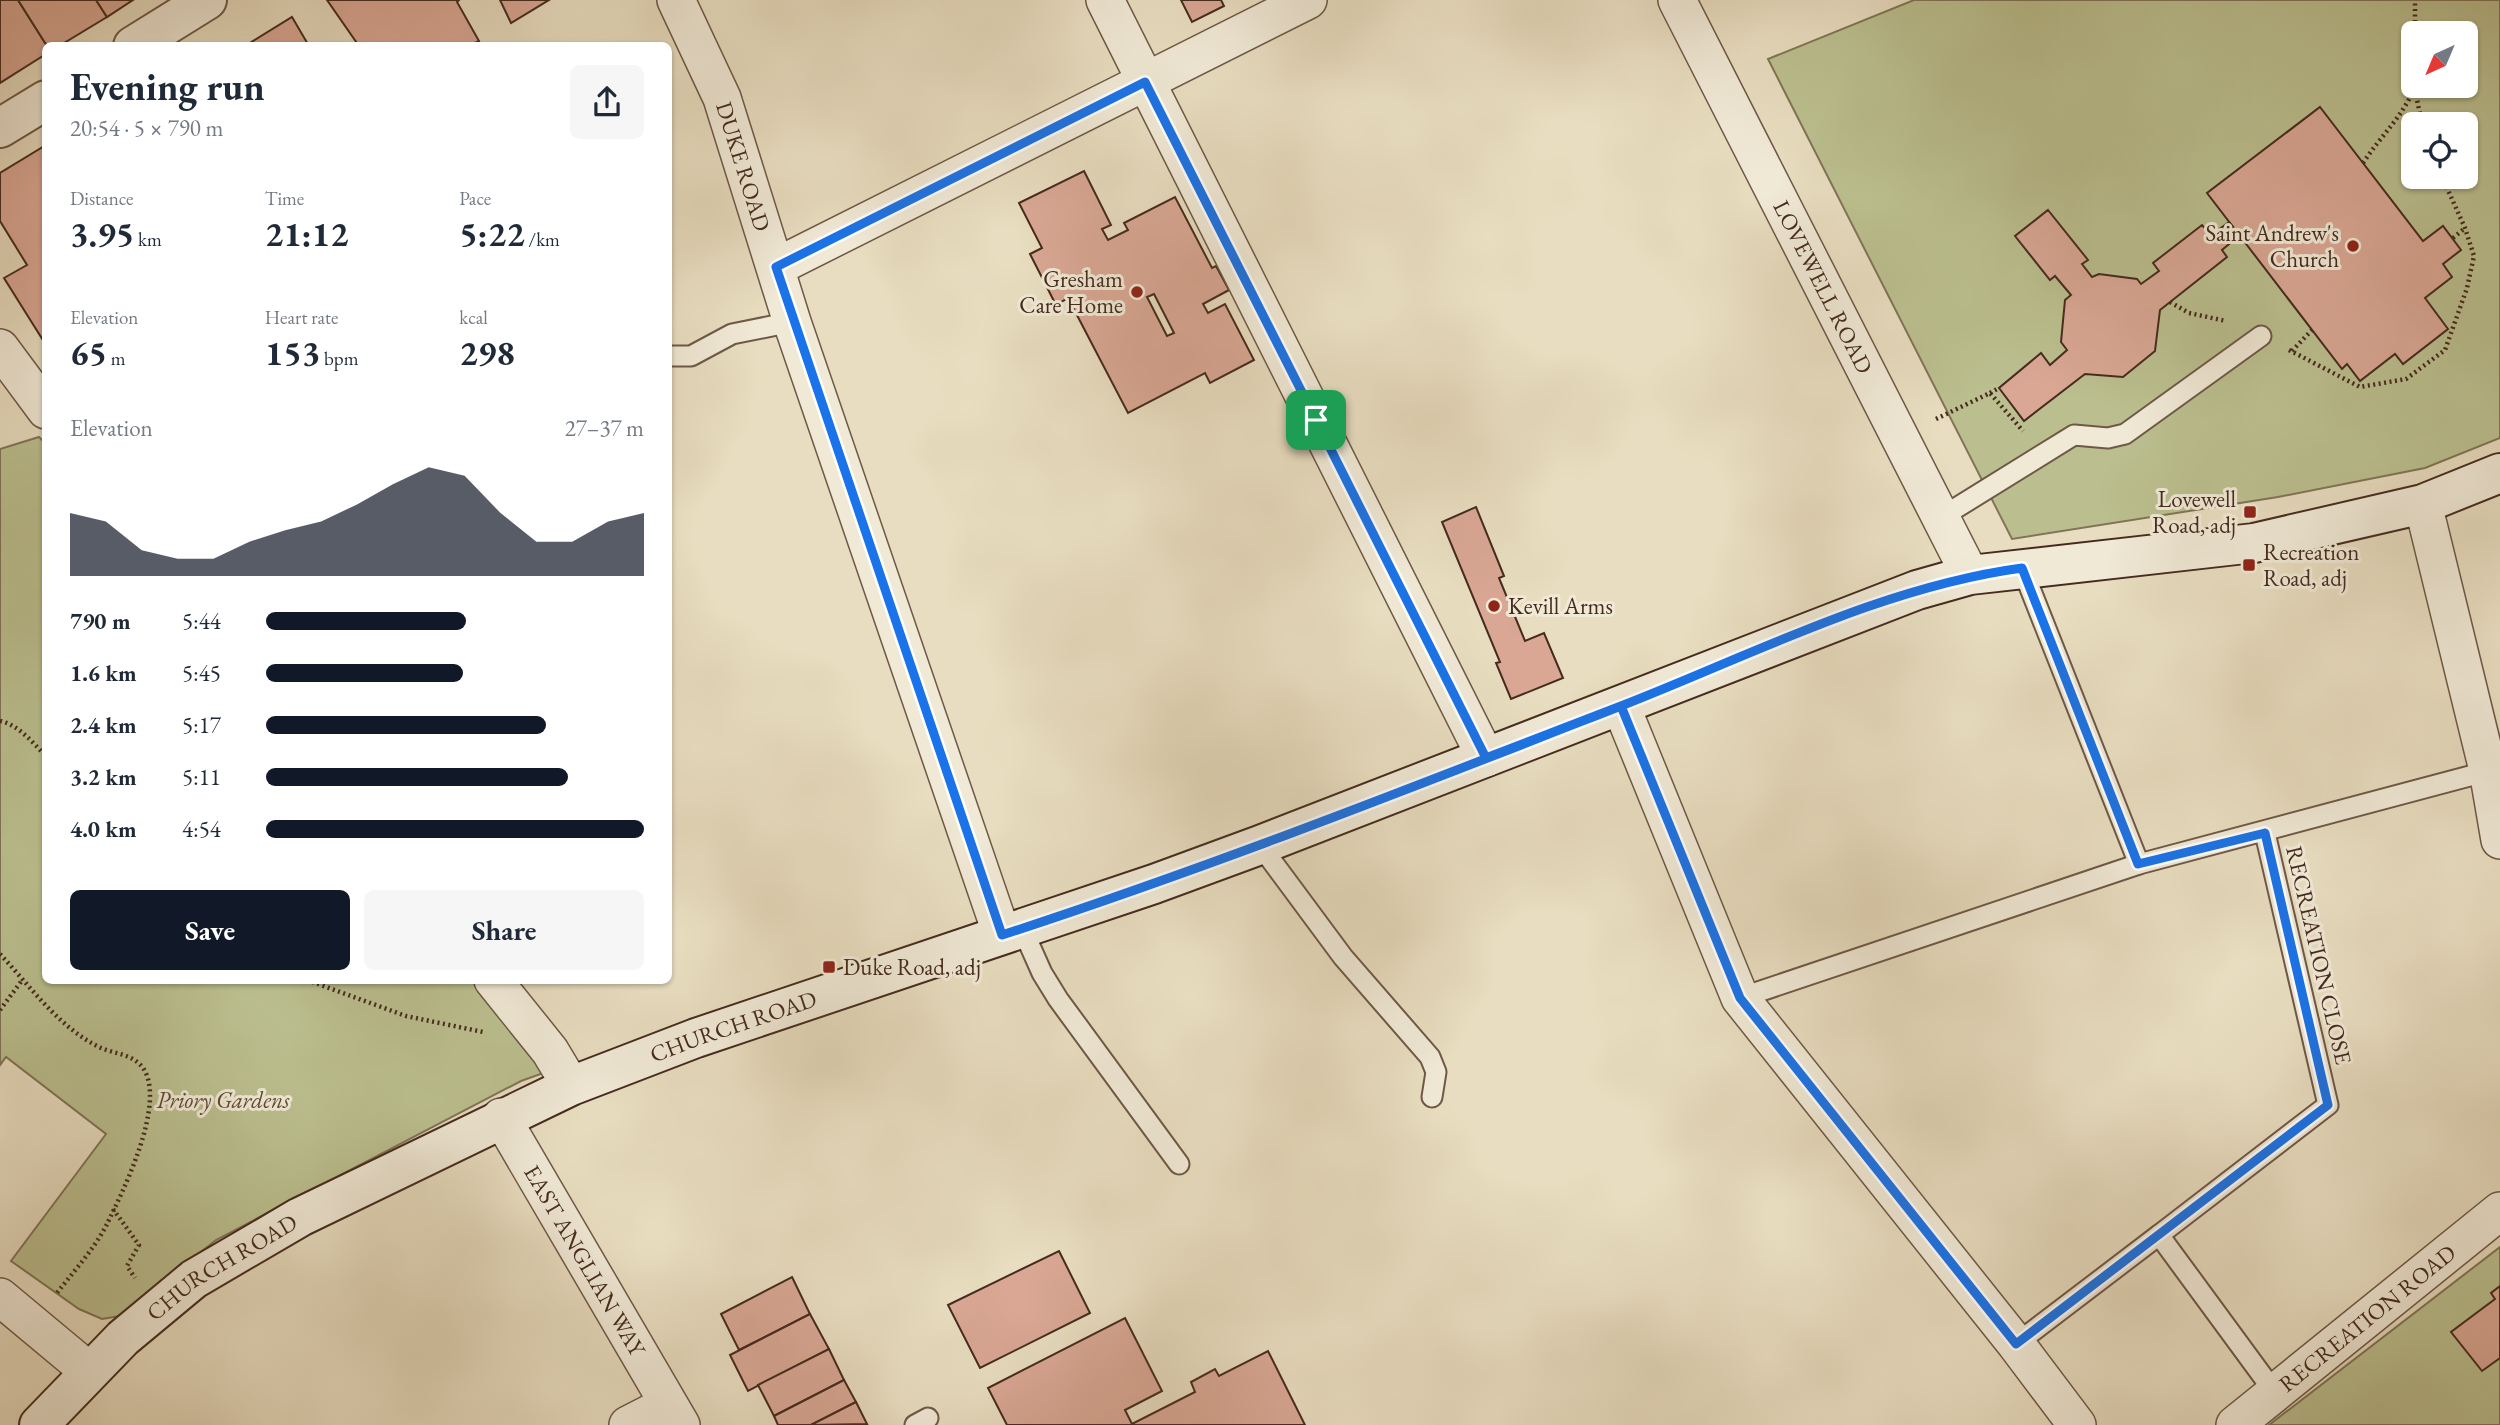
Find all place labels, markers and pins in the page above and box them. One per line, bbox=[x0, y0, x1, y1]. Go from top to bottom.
place label: Saint Andrew's Church bbox=[2205, 218, 2339, 274]
marker: Saint Andrew's Church bbox=[2345, 238, 2361, 254]
place label: Gresham Care Home bbox=[1019, 264, 1123, 320]
marker: Gresham Care Home bbox=[1129, 284, 1145, 300]
pin bbox=[1286, 390, 1346, 450]
place label: Lovewell Road, adj bbox=[2152, 484, 2236, 540]
marker: Lovewell Road, adj bbox=[2242, 504, 2258, 520]
place label: Recreation Road, adj bbox=[2263, 537, 2359, 593]
marker: Recreation Road, adj bbox=[2241, 557, 2257, 573]
place label: Kevill Arms bbox=[1508, 591, 1613, 621]
marker: Kevill Arms bbox=[1486, 598, 1502, 614]
place label: Duke Road, adj bbox=[843, 952, 981, 982]
marker: Duke Road, adj bbox=[821, 959, 837, 975]

